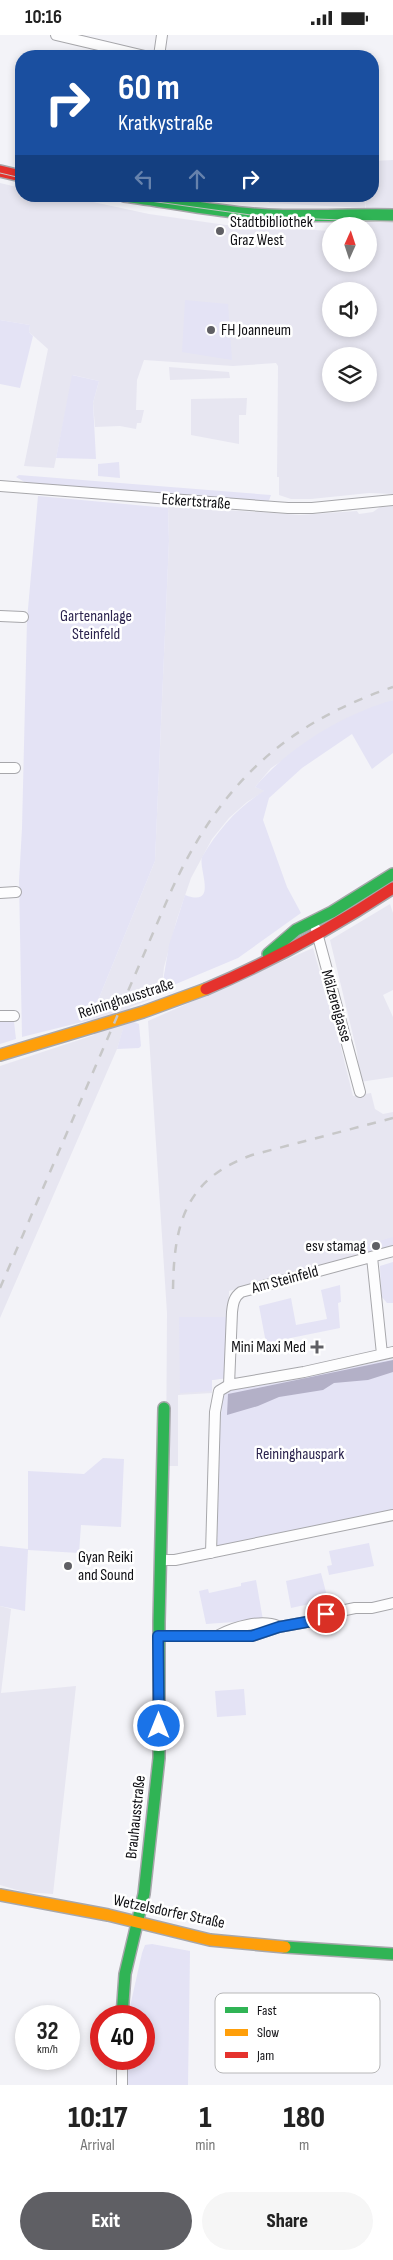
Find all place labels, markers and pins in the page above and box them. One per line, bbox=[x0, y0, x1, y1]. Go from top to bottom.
place label: Stadtbibliothek Graz West bbox=[230, 213, 313, 250]
marker: Stadtbibliothek Graz West bbox=[214, 225, 226, 237]
place label: FH Joanneum bbox=[221, 321, 291, 340]
marker: FH Joanneum bbox=[205, 324, 217, 336]
place label: esv stamag bbox=[306, 1237, 366, 1256]
marker: esv stamag bbox=[370, 1240, 382, 1252]
place label: Mini Maxi Med bbox=[231, 1338, 306, 1357]
marker: Mini Maxi Med bbox=[310, 1340, 324, 1354]
place label: Gyan Reiki and Sound bbox=[78, 1548, 134, 1585]
marker: Gyan Reiki and Sound bbox=[62, 1560, 74, 1572]
pin bbox=[305, 1593, 347, 1635]

